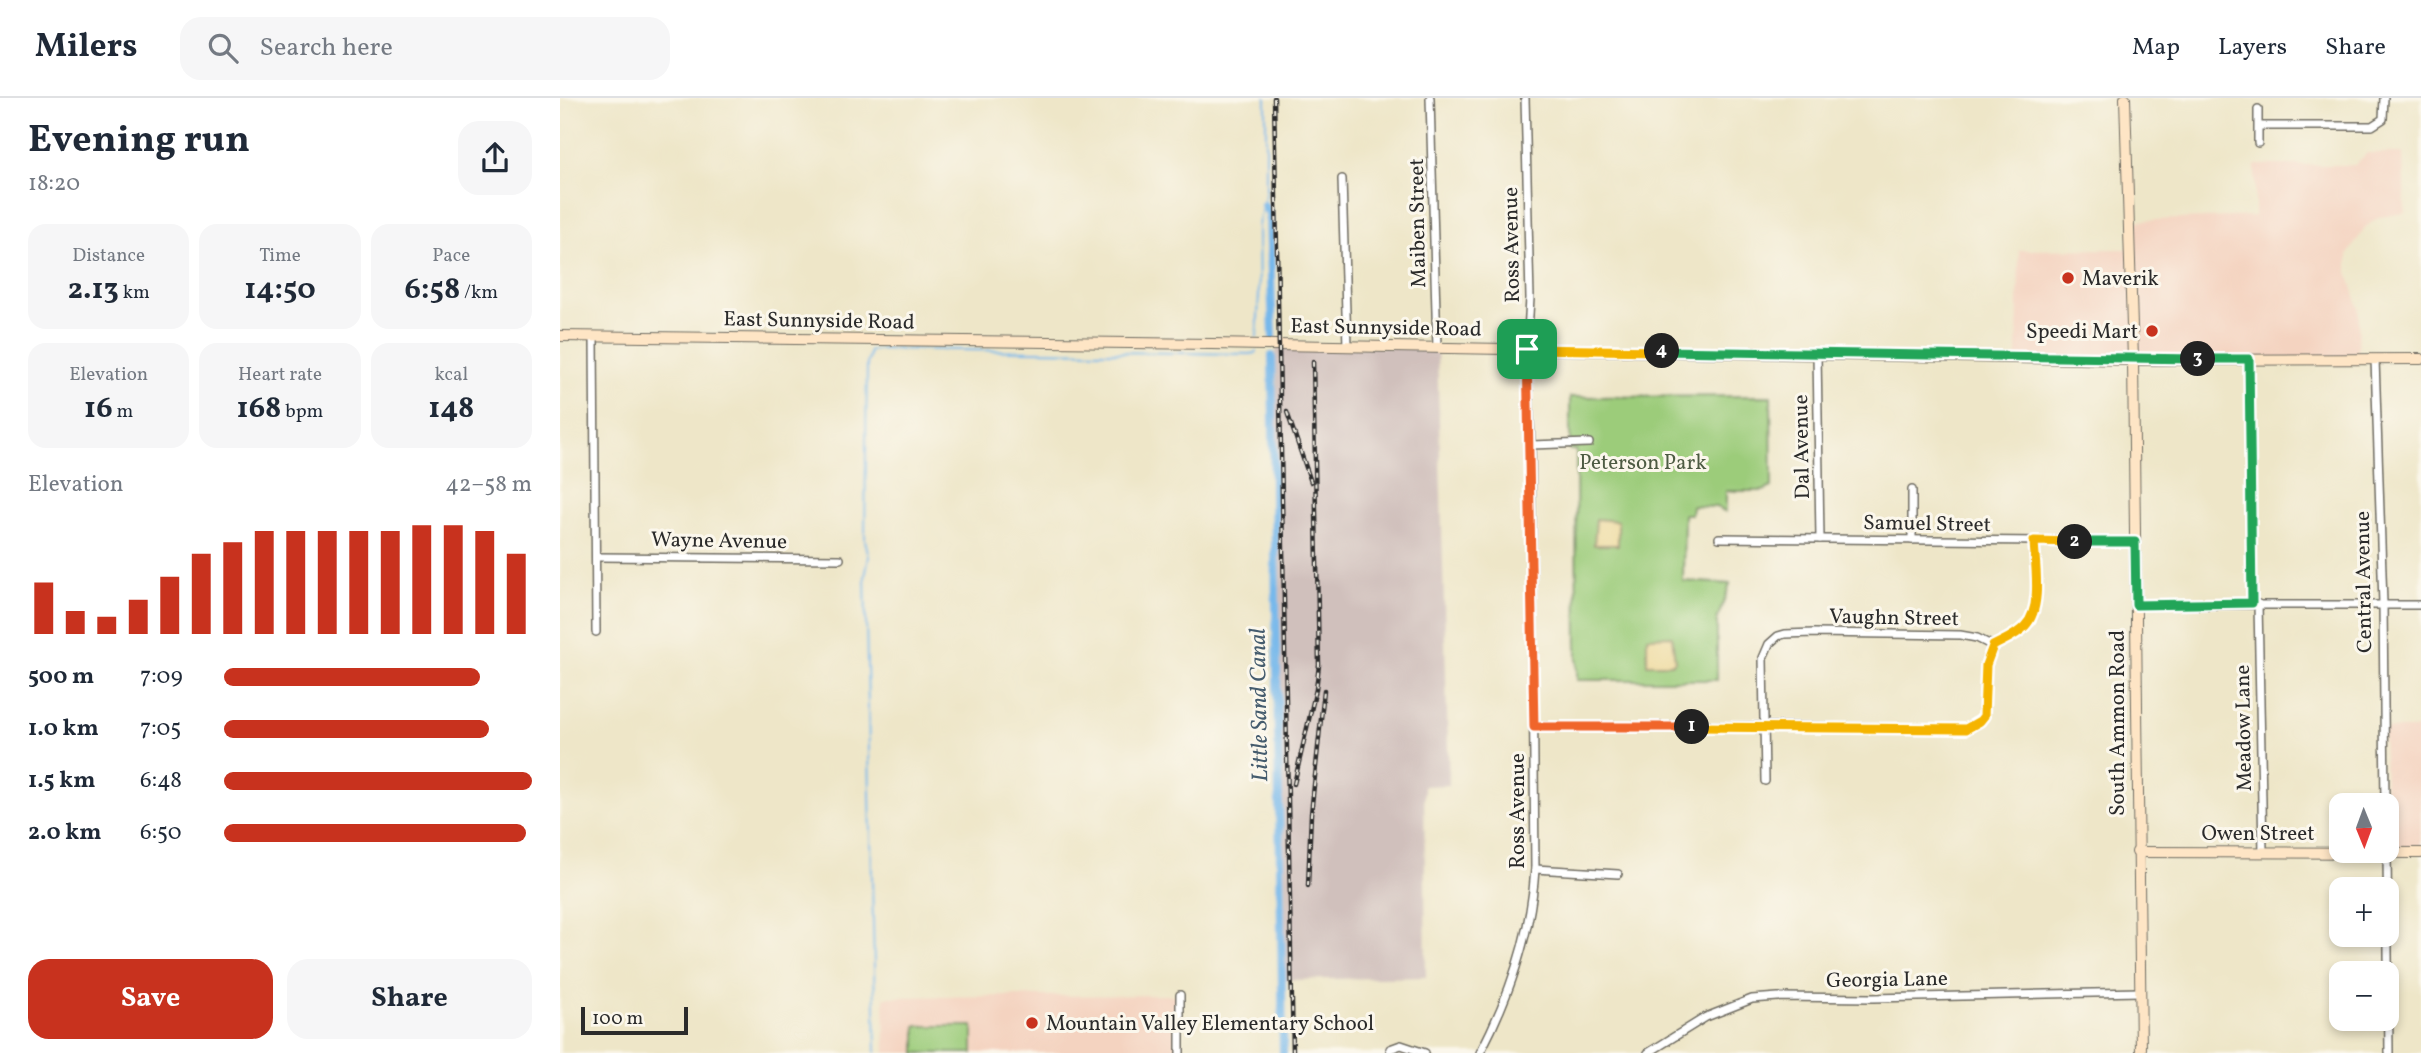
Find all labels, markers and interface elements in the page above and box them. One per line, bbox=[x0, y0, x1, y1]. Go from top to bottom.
search box bbox=[180, 17, 670, 80]
text: Milers bbox=[35, 25, 138, 71]
icon: search bbox=[204, 29, 242, 67]
text: Search here bbox=[260, 30, 393, 66]
text: Map bbox=[2132, 31, 2180, 65]
text: Layers bbox=[2218, 31, 2287, 65]
text: Share bbox=[2325, 31, 2386, 65]
text: Evening run bbox=[28, 115, 250, 168]
button: share bbox=[458, 121, 532, 195]
street label: Maiben Street bbox=[1403, 158, 1434, 288]
text: 18:20 bbox=[28, 168, 80, 200]
street label: Ross Avenue bbox=[1497, 187, 1528, 303]
text: Distance bbox=[72, 243, 145, 269]
text: Time bbox=[259, 243, 301, 269]
text: Pace bbox=[432, 243, 470, 269]
place label: Maverik bbox=[2082, 265, 2159, 294]
text: 2.13 bbox=[67, 269, 119, 311]
text: 14:50 bbox=[244, 269, 316, 311]
text: 6:58 bbox=[404, 269, 460, 311]
marker: Maverik bbox=[2060, 270, 2076, 286]
text: km bbox=[119, 280, 150, 306]
text: /km bbox=[460, 280, 498, 306]
street label: East Sunnyside Road bbox=[723, 305, 915, 338]
street label: East Sunnyside Road bbox=[1290, 312, 1482, 345]
place label: Speedi Mart bbox=[2026, 318, 2138, 347]
pin bbox=[1497, 319, 1557, 379]
marker: Speedi Mart bbox=[2144, 323, 2160, 339]
icon: arrive bbox=[1508, 330, 1546, 368]
pin: 4 bbox=[1644, 334, 1680, 368]
text: 4 bbox=[1656, 337, 1667, 363]
pin: 3 bbox=[2180, 342, 2216, 376]
text: 3 bbox=[2193, 345, 2202, 371]
text: Elevation bbox=[69, 362, 148, 388]
text: Heart rate bbox=[238, 362, 322, 388]
text: kcal bbox=[434, 362, 468, 388]
text: 16 bbox=[84, 388, 113, 430]
text: 168 bbox=[237, 388, 281, 430]
text: 148 bbox=[428, 388, 474, 430]
street label: Dal Avenue bbox=[1787, 394, 1818, 500]
text: m bbox=[113, 399, 133, 425]
text: bpm bbox=[281, 399, 323, 425]
park label: Peterson Park bbox=[1579, 449, 1707, 478]
text: Elevation bbox=[28, 469, 124, 501]
text: 42–58 m bbox=[445, 469, 532, 501]
street label: Samuel Street bbox=[1863, 509, 1991, 540]
street label: Central Avenue bbox=[2349, 511, 2380, 653]
pin: 2 bbox=[2058, 524, 2092, 560]
street label: Wayne Avenue bbox=[651, 526, 787, 557]
text: 2 bbox=[2070, 528, 2079, 554]
street label: Vaughn Street bbox=[1829, 603, 1959, 634]
water label: Little Sand Canal bbox=[1243, 627, 1277, 782]
street label: South Ammon Road bbox=[2104, 630, 2133, 816]
text: 500 m bbox=[28, 661, 94, 693]
text: 7:09 bbox=[140, 661, 183, 693]
street label: Meadow Lane bbox=[2229, 664, 2260, 792]
pin: 1 bbox=[1674, 710, 1710, 744]
text: 1.0 km bbox=[28, 713, 99, 745]
text: 7:05 bbox=[140, 713, 181, 745]
text: 1 bbox=[1688, 713, 1695, 739]
street label: Ross Avenue bbox=[1504, 753, 1533, 869]
text: 1.5 km bbox=[28, 765, 95, 797]
text: 6:48 bbox=[140, 765, 182, 797]
north arrow bbox=[2329, 793, 2399, 863]
map controls bbox=[2329, 793, 2399, 1031]
text: 2.0 km bbox=[28, 817, 101, 849]
text: 6:50 bbox=[140, 817, 182, 849]
street label: Owen Street bbox=[2201, 820, 2315, 849]
button: + bbox=[2329, 877, 2399, 947]
button: Save bbox=[28, 959, 273, 1039]
button: Share bbox=[287, 959, 532, 1039]
button: − bbox=[2329, 961, 2399, 1031]
street label: Georgia Lane bbox=[1826, 965, 1948, 996]
scale bar bbox=[581, 1004, 688, 1036]
text: 100 m bbox=[592, 1006, 643, 1032]
place label: Mountain Valley Elementary School bbox=[1046, 1010, 1374, 1039]
marker: Mountain Valley Elementary School bbox=[1024, 1015, 1040, 1031]

